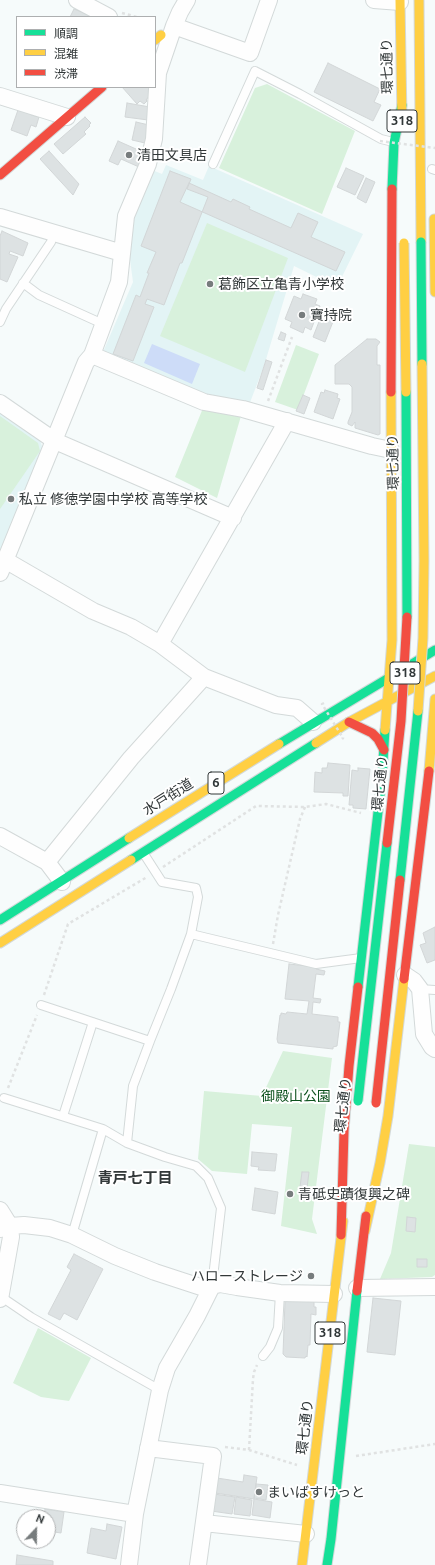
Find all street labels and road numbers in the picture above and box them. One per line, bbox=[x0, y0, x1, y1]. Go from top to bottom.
street label: 環七通り bbox=[378, 38, 396, 94]
road number: 318 bbox=[387, 110, 417, 132]
street label: 環七通り bbox=[384, 434, 402, 490]
road number: 318 bbox=[390, 662, 420, 684]
street label: 環七通り bbox=[369, 754, 391, 812]
road number: 6 bbox=[208, 772, 224, 794]
street label: 水戸街道 bbox=[140, 775, 196, 819]
street label: 環七通り bbox=[331, 1076, 355, 1134]
road number: 318 bbox=[315, 1322, 345, 1344]
street label: 環七通り bbox=[293, 1398, 317, 1456]

